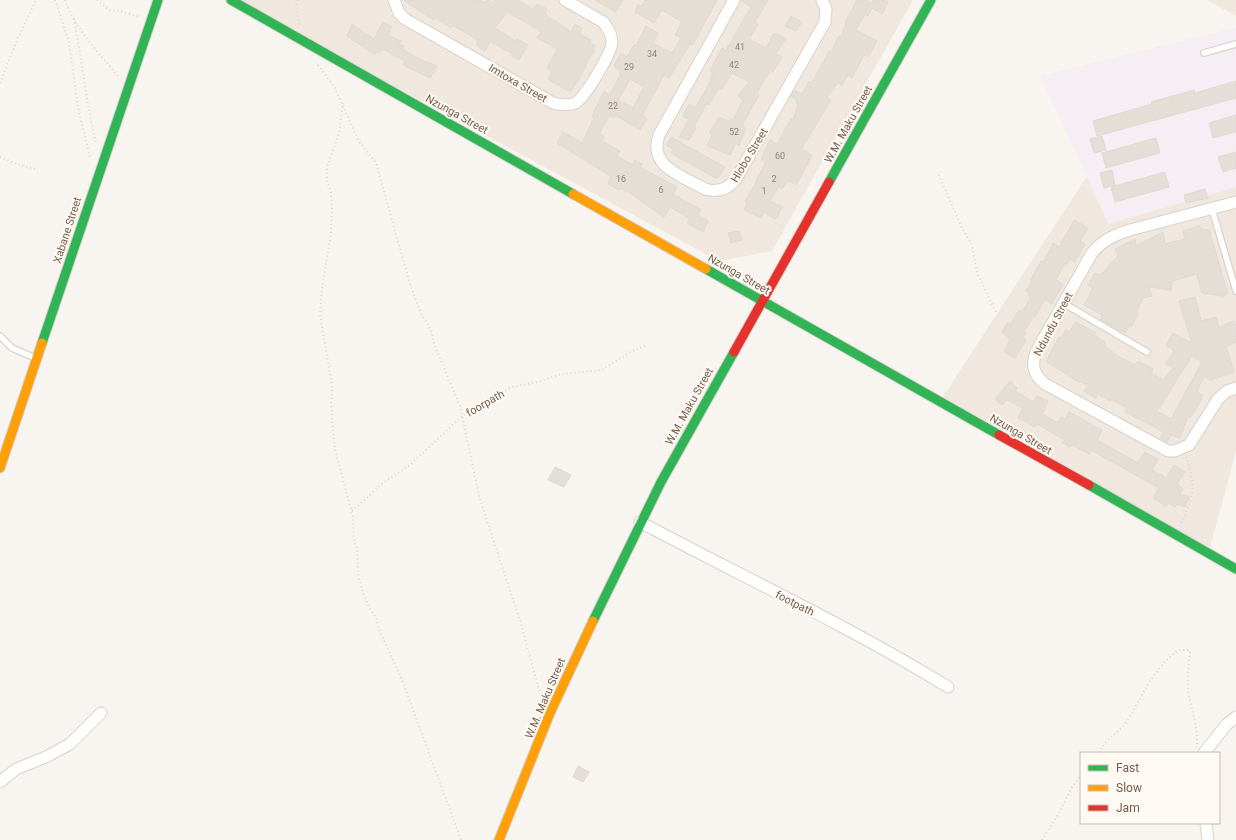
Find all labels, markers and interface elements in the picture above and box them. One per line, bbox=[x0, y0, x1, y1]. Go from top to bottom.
house number: 41 bbox=[735, 42, 745, 52]
house number: 34 bbox=[647, 49, 657, 59]
house number: 42 bbox=[729, 60, 739, 70]
street label: Imtoxa Street bbox=[486, 61, 550, 106]
house number: 29 bbox=[624, 62, 634, 72]
street label: W.M. Maku Street bbox=[822, 83, 875, 165]
street label: Nzunga Street bbox=[423, 92, 491, 137]
house number: 22 bbox=[608, 101, 618, 111]
street label: Hlobo Street bbox=[728, 125, 771, 185]
house number: 52 bbox=[729, 127, 739, 137]
house number: 60 bbox=[775, 151, 785, 161]
house number: 16 bbox=[616, 174, 626, 184]
house number: 2 bbox=[771, 174, 777, 184]
house number: 6 bbox=[658, 185, 664, 195]
house number: 1 bbox=[761, 186, 767, 196]
street label: Xabane Street bbox=[51, 195, 84, 265]
street label: Nzunga Street bbox=[705, 251, 772, 298]
street label: Ndundu Street bbox=[1031, 290, 1076, 358]
street label: W.M. Maku Street bbox=[663, 365, 716, 447]
street label: foorpath bbox=[464, 387, 507, 420]
street label: Nzunga Street bbox=[987, 411, 1054, 458]
street label: footpath bbox=[773, 588, 816, 619]
street label: W.M. Maku Street bbox=[523, 656, 568, 740]
legend bbox=[1080, 752, 1220, 824]
text: Fast bbox=[1116, 761, 1139, 775]
text: Slow bbox=[1116, 781, 1142, 795]
text: Jam bbox=[1116, 801, 1140, 815]

